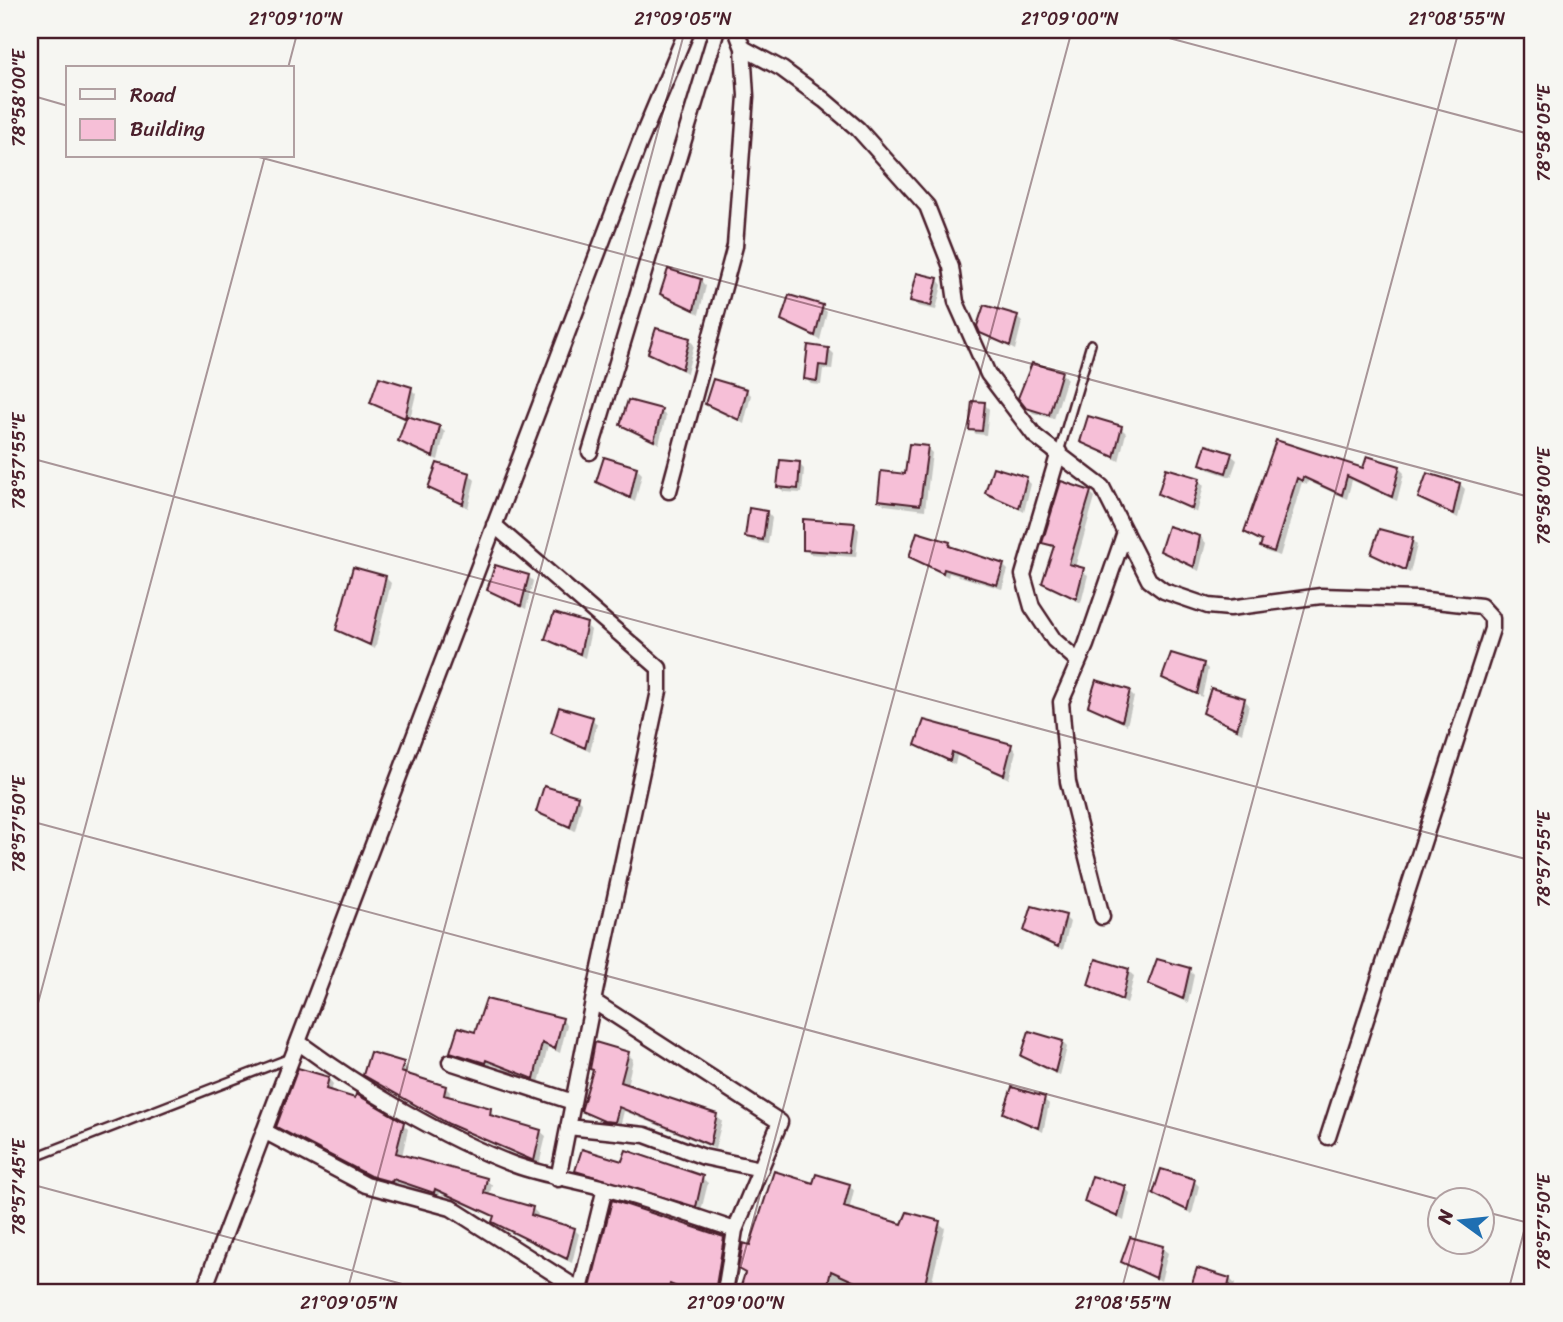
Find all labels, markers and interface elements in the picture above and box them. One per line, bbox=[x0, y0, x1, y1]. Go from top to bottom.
text: 21°09'10"N bbox=[249, 3, 344, 35]
text: 21°09'05"N bbox=[634, 3, 732, 35]
text: 21°09'00"N bbox=[1021, 3, 1119, 35]
text: 21°08'55"N bbox=[1409, 3, 1506, 35]
text: 78°58'00"E bbox=[3, 48, 35, 147]
legend bbox=[66, 66, 294, 158]
text: Road bbox=[130, 76, 177, 114]
text: 78°58'05"E bbox=[1528, 83, 1560, 182]
text: Building bbox=[130, 110, 206, 148]
text: 78°57'55"E bbox=[3, 412, 35, 509]
text: 78°58'00"E bbox=[1528, 446, 1560, 545]
text: 78°57'50"E bbox=[3, 775, 35, 872]
text: 78°57'55"E bbox=[1528, 810, 1560, 907]
text: 78°57'45"E bbox=[3, 1138, 35, 1235]
text: 78°57'50"E bbox=[1528, 1173, 1560, 1270]
north arrow bbox=[1426, 1186, 1496, 1256]
text: N bbox=[1427, 1205, 1463, 1228]
text: 21°09'05"N bbox=[300, 1287, 398, 1319]
text: 21°09'00"N bbox=[687, 1287, 785, 1319]
text: 21°08'55"N bbox=[1075, 1287, 1172, 1319]

